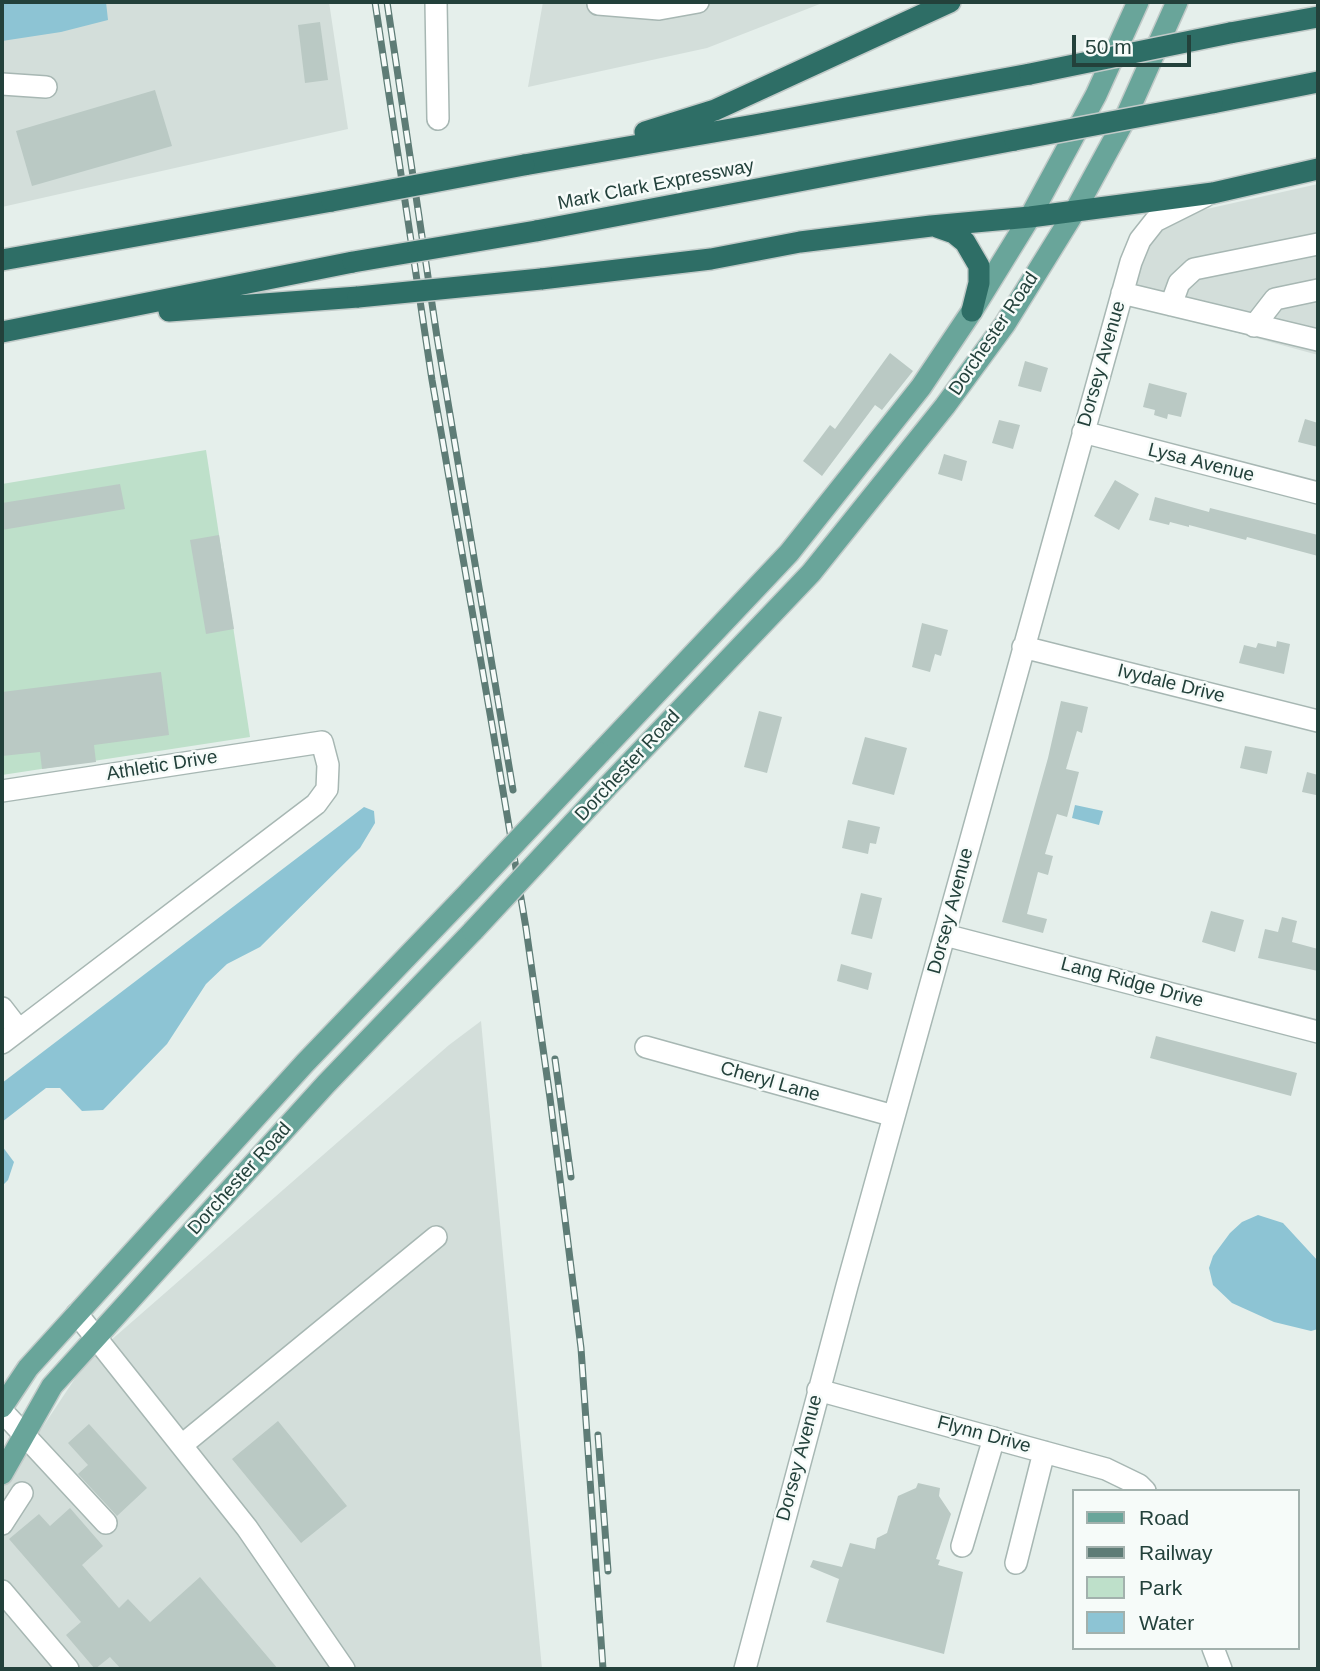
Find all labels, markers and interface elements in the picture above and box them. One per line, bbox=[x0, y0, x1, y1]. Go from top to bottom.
scale bar bbox=[1075, 21, 1194, 65]
text: 50 m bbox=[1085, 35, 1132, 58]
street label: Mark Clark Expressway bbox=[556, 155, 756, 215]
street label: Dorchester Road bbox=[944, 268, 1044, 400]
street label: Dorsey Avenue bbox=[1073, 299, 1131, 429]
street label: Lysa Avenue bbox=[1145, 439, 1257, 487]
street label: Ivydale Drive bbox=[1115, 660, 1227, 708]
street label: Dorchester Road bbox=[571, 706, 685, 826]
street label: Athletic Drive bbox=[105, 746, 219, 786]
street label: Dorsey Avenue bbox=[923, 845, 979, 977]
street label: Lang Ridge Drive bbox=[1058, 953, 1206, 1013]
street label: Cheryl Lane bbox=[718, 1057, 822, 1107]
street label: Dorchester Road bbox=[183, 1118, 297, 1240]
street label: Dorsey Avenue bbox=[772, 1392, 828, 1524]
street label: Flynn Drive bbox=[935, 1412, 1033, 1458]
legend bbox=[1072, 1489, 1299, 1650]
text: Road bbox=[1139, 1506, 1189, 1529]
text: Railway bbox=[1139, 1541, 1213, 1564]
text: Park bbox=[1139, 1576, 1182, 1599]
text: Water bbox=[1139, 1611, 1194, 1634]

